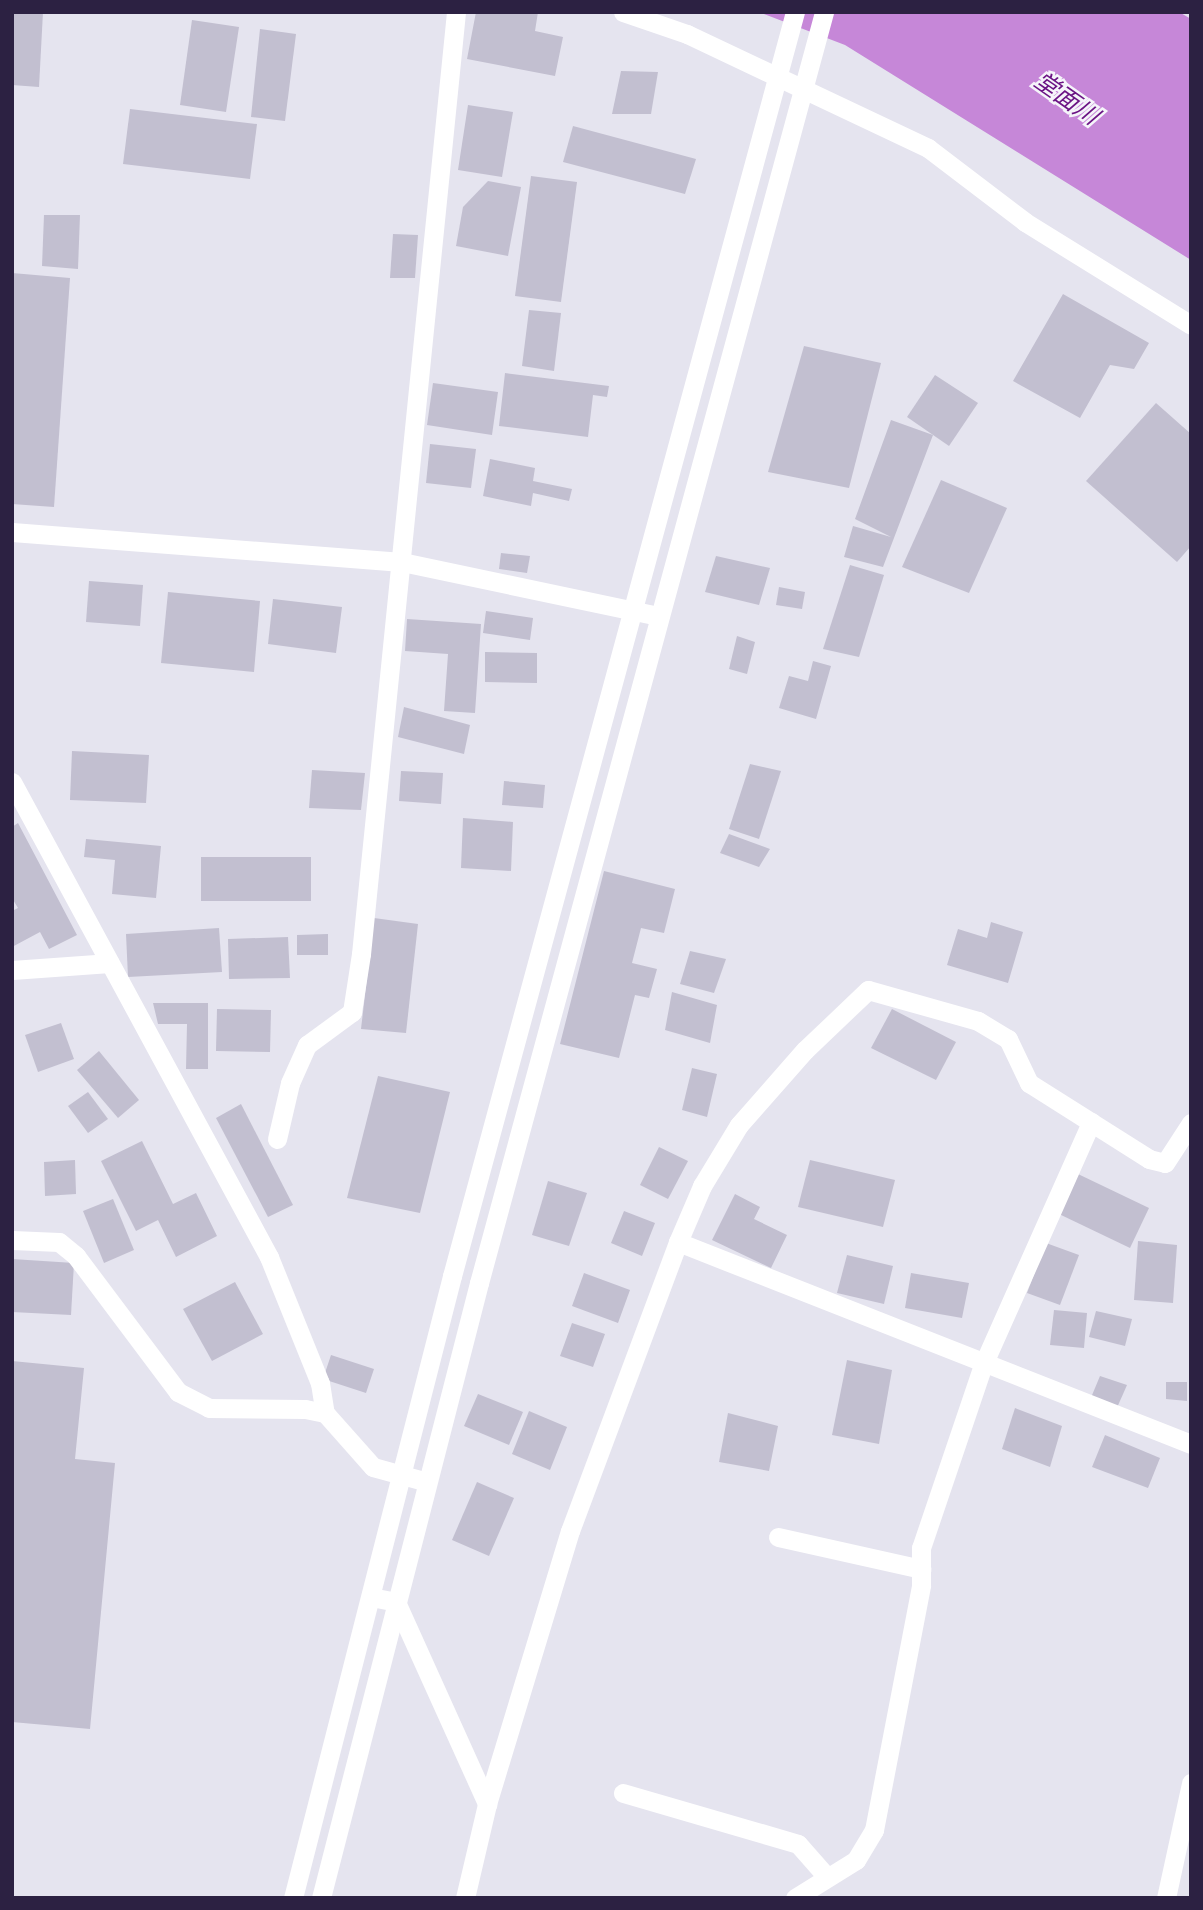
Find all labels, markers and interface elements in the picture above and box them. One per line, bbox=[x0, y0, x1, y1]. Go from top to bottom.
water label: 堂面川 bbox=[1028, 67, 1104, 131]

